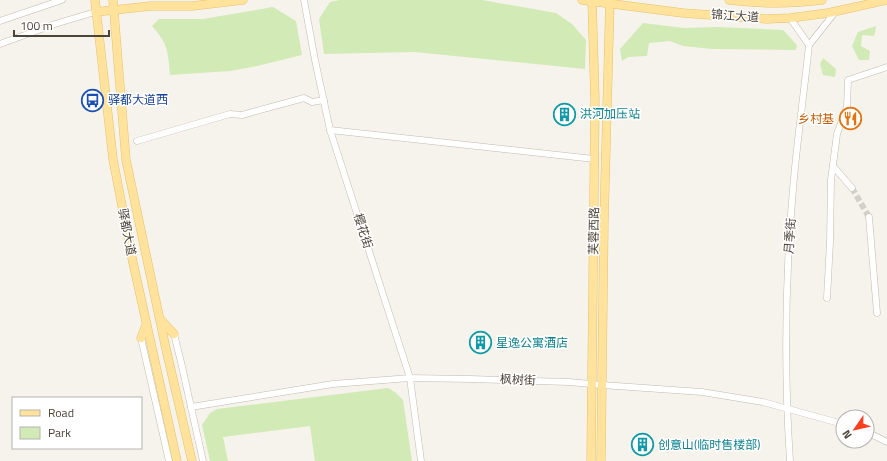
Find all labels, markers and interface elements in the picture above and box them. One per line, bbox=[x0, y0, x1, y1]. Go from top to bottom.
street label: 锦江大道 bbox=[710, 4, 760, 27]
scale bar bbox=[14, 12, 109, 38]
text: 100 m bbox=[20, 16, 53, 35]
bus stop icon: 驿都大道西 bbox=[79, 87, 105, 113]
place label: 驿都大道西 bbox=[108, 90, 168, 109]
building icon: 洪河加压站 bbox=[552, 101, 578, 127]
place label: 洪河加压站 bbox=[580, 104, 640, 123]
restaurant icon: 乡村基 bbox=[837, 106, 863, 132]
place label: 乡村基 bbox=[798, 109, 834, 128]
street label: 驿都大道 bbox=[114, 207, 141, 257]
street label: 芙蓉西路 bbox=[584, 207, 603, 255]
street label: 樱花街 bbox=[349, 211, 378, 251]
street label: 月季街 bbox=[779, 217, 800, 255]
building icon: 星逸公寓酒店 bbox=[468, 330, 494, 356]
place label: 星逸公寓酒店 bbox=[496, 333, 568, 352]
street label: 枫树街 bbox=[500, 369, 536, 390]
legend bbox=[12, 397, 142, 449]
text: Road bbox=[48, 403, 74, 422]
north arrow bbox=[835, 409, 875, 449]
text: Park bbox=[48, 423, 71, 442]
text: N bbox=[838, 427, 855, 442]
building icon: 创意山(临时售楼部) bbox=[630, 432, 656, 458]
place label: 创意山(临时售楼部) bbox=[658, 435, 760, 454]

